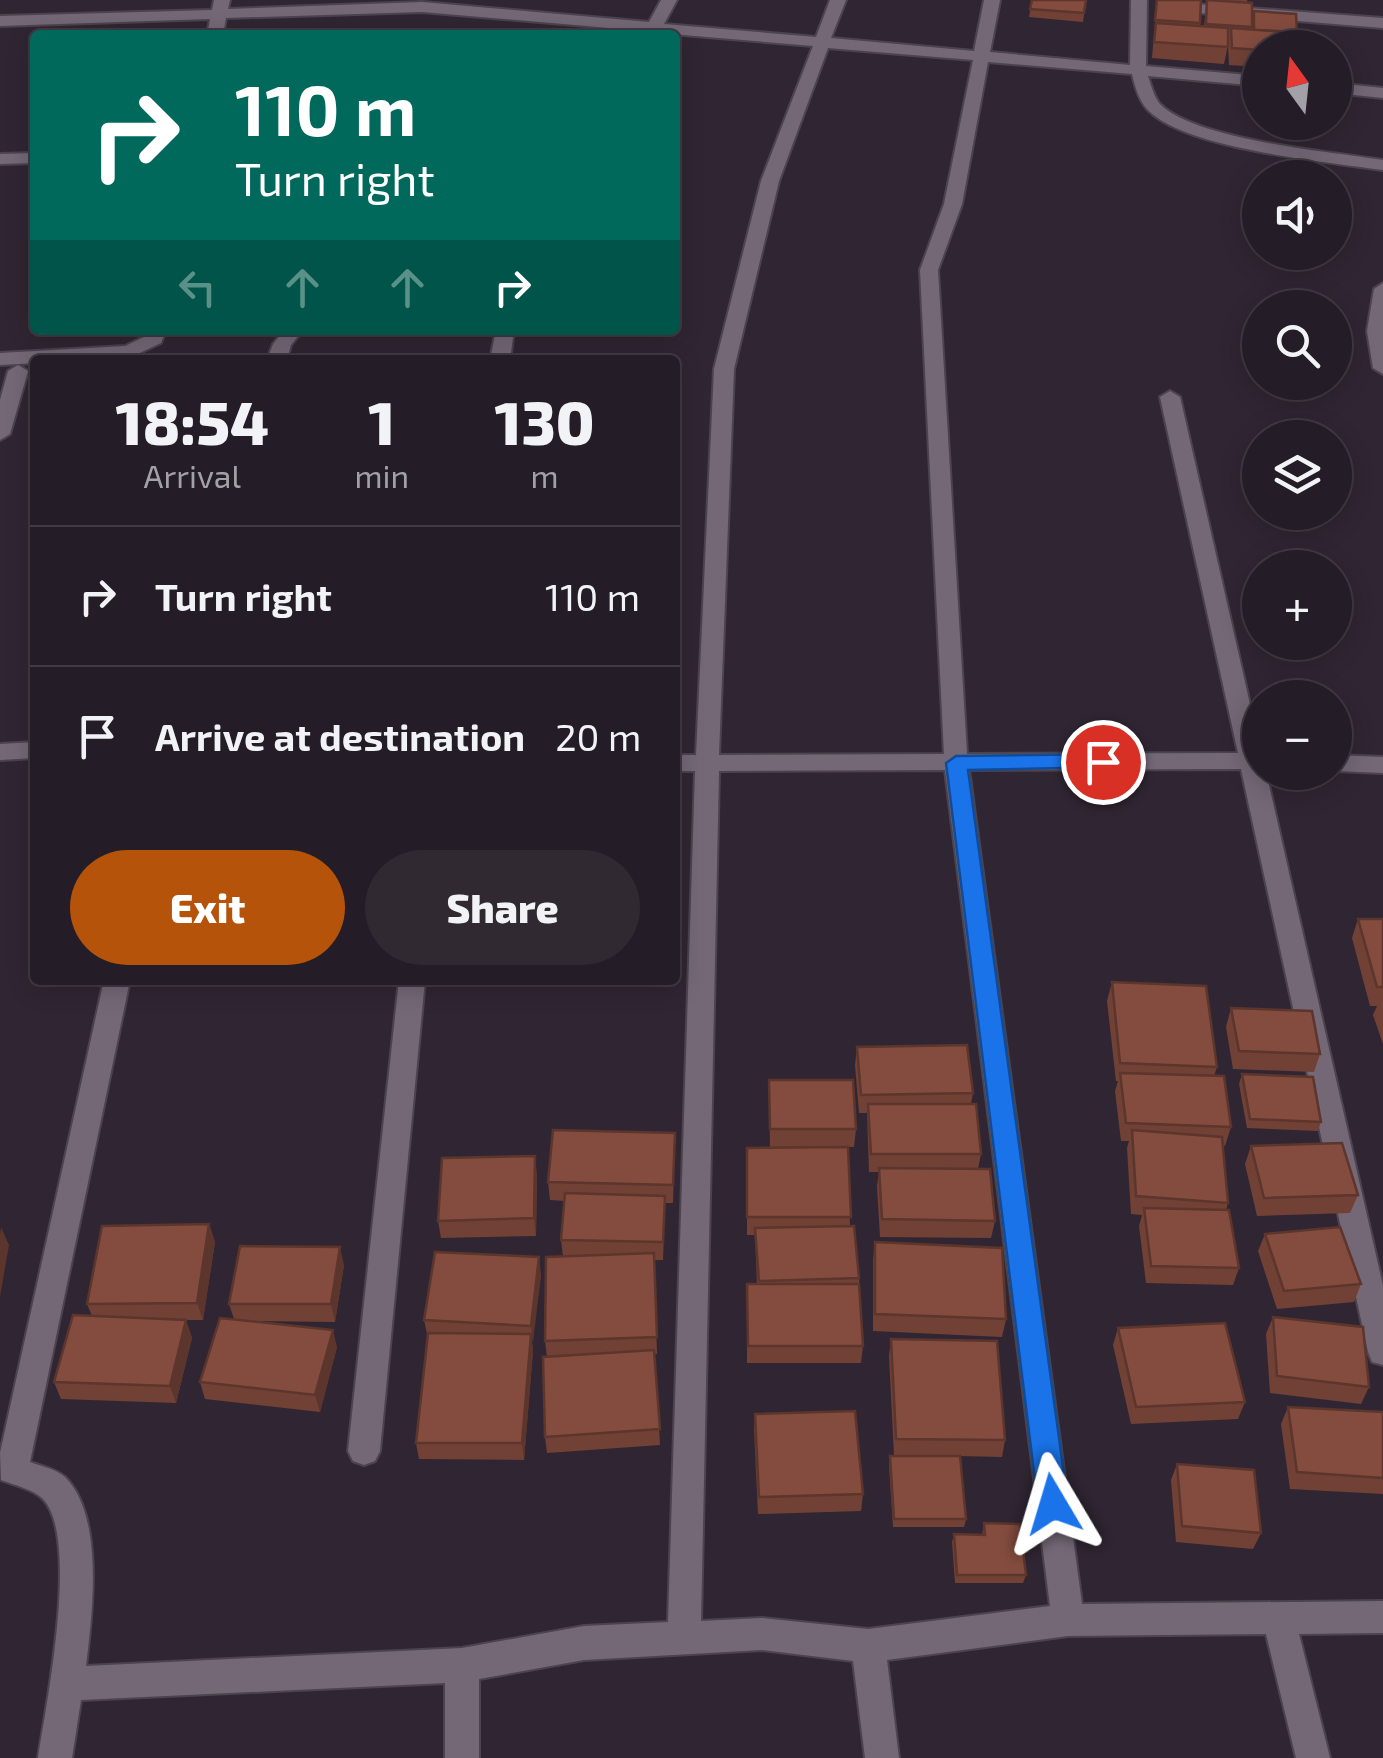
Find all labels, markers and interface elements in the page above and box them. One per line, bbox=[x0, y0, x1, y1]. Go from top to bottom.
north arrow bbox=[1242, 30, 1352, 140]
map controls bbox=[1242, 30, 1352, 790]
text: 110 m bbox=[235, 66, 416, 150]
icon: right bbox=[70, 70, 200, 200]
text: Turn right bbox=[235, 151, 435, 205]
button: sound bbox=[1242, 160, 1352, 270]
icon: left bbox=[170, 260, 225, 315]
icon: ahead bbox=[275, 260, 330, 315]
icon: ahead bbox=[380, 260, 435, 315]
icon: right bbox=[485, 260, 540, 315]
button: search bbox=[1242, 290, 1352, 400]
text: 18:54 bbox=[115, 385, 269, 457]
text: 1 bbox=[368, 385, 395, 457]
text: 130 bbox=[494, 385, 595, 457]
button: layers bbox=[1242, 420, 1352, 530]
text: Arrival bbox=[144, 456, 241, 494]
text: min bbox=[354, 456, 409, 494]
text: m bbox=[530, 456, 559, 494]
button: + bbox=[1242, 550, 1352, 660]
icon: right bbox=[70, 569, 125, 624]
text: Turn right bbox=[155, 573, 332, 619]
text: 110 m bbox=[545, 573, 640, 619]
button: − bbox=[1242, 680, 1352, 790]
icon: arrive bbox=[70, 709, 125, 764]
text: Arrive at destination bbox=[155, 713, 525, 759]
text: 20 m bbox=[555, 713, 641, 759]
pin bbox=[1061, 720, 1146, 805]
icon: arrive bbox=[1076, 735, 1131, 790]
button: Exit bbox=[70, 850, 345, 965]
button: Share bbox=[365, 850, 640, 965]
position arrow bbox=[1001, 1452, 1105, 1556]

